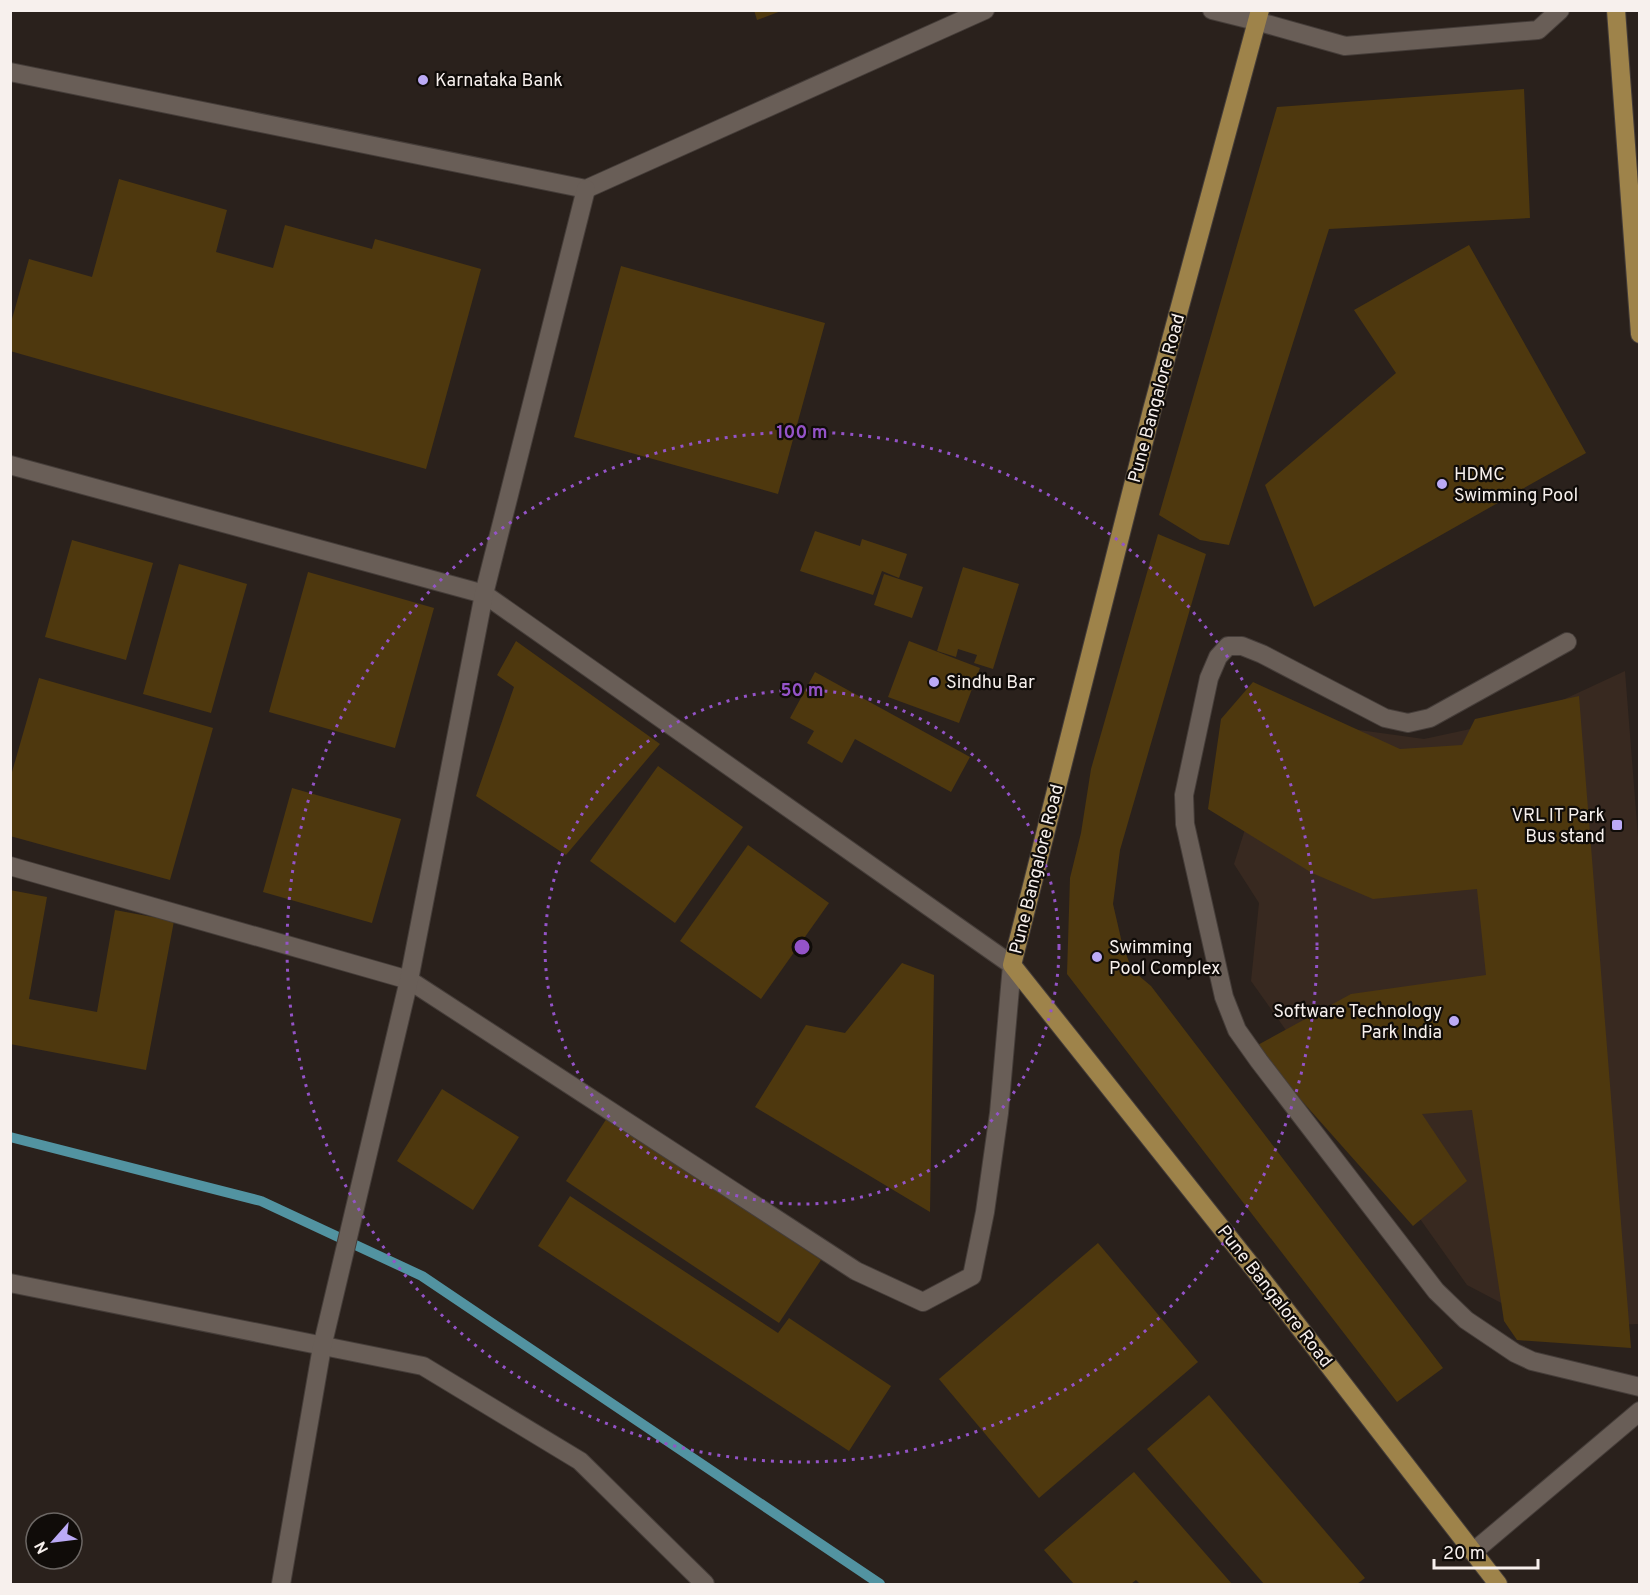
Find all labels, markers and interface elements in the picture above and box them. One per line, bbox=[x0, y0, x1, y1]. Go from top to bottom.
place label: Karnataka Bank bbox=[435, 70, 563, 93]
marker: Karnataka Bank bbox=[416, 73, 430, 87]
street label: Pune Bangalore Road bbox=[1124, 311, 1191, 486]
text: 100 m bbox=[776, 422, 828, 445]
place label: HDMC Swimming Pool bbox=[1454, 464, 1578, 508]
marker: HDMC Swimming Pool bbox=[1435, 477, 1449, 491]
place label: Sindhu Bar bbox=[946, 672, 1035, 695]
marker: Sindhu Bar bbox=[927, 675, 941, 689]
text: 50 m bbox=[780, 680, 824, 703]
street label: Pune Bangalore Road bbox=[1005, 782, 1070, 957]
place label: VRL IT Park Bus stand bbox=[1512, 805, 1605, 849]
marker: VRL IT Park Bus stand bbox=[1610, 818, 1624, 832]
centre of rings bbox=[792, 937, 812, 957]
place label: Swimming Pool Complex bbox=[1109, 937, 1220, 981]
marker: Swimming Pool Complex bbox=[1090, 950, 1104, 964]
place label: Software Technology Park India bbox=[1273, 1001, 1442, 1045]
marker: Software Technology Park India bbox=[1447, 1014, 1461, 1028]
street label: Pune Bangalore Road bbox=[1211, 1221, 1337, 1373]
north arrow bbox=[24, 1511, 84, 1571]
scale bar bbox=[1434, 1532, 1538, 1570]
text: N bbox=[31, 1537, 54, 1557]
text: 20 m bbox=[1443, 1543, 1485, 1566]

